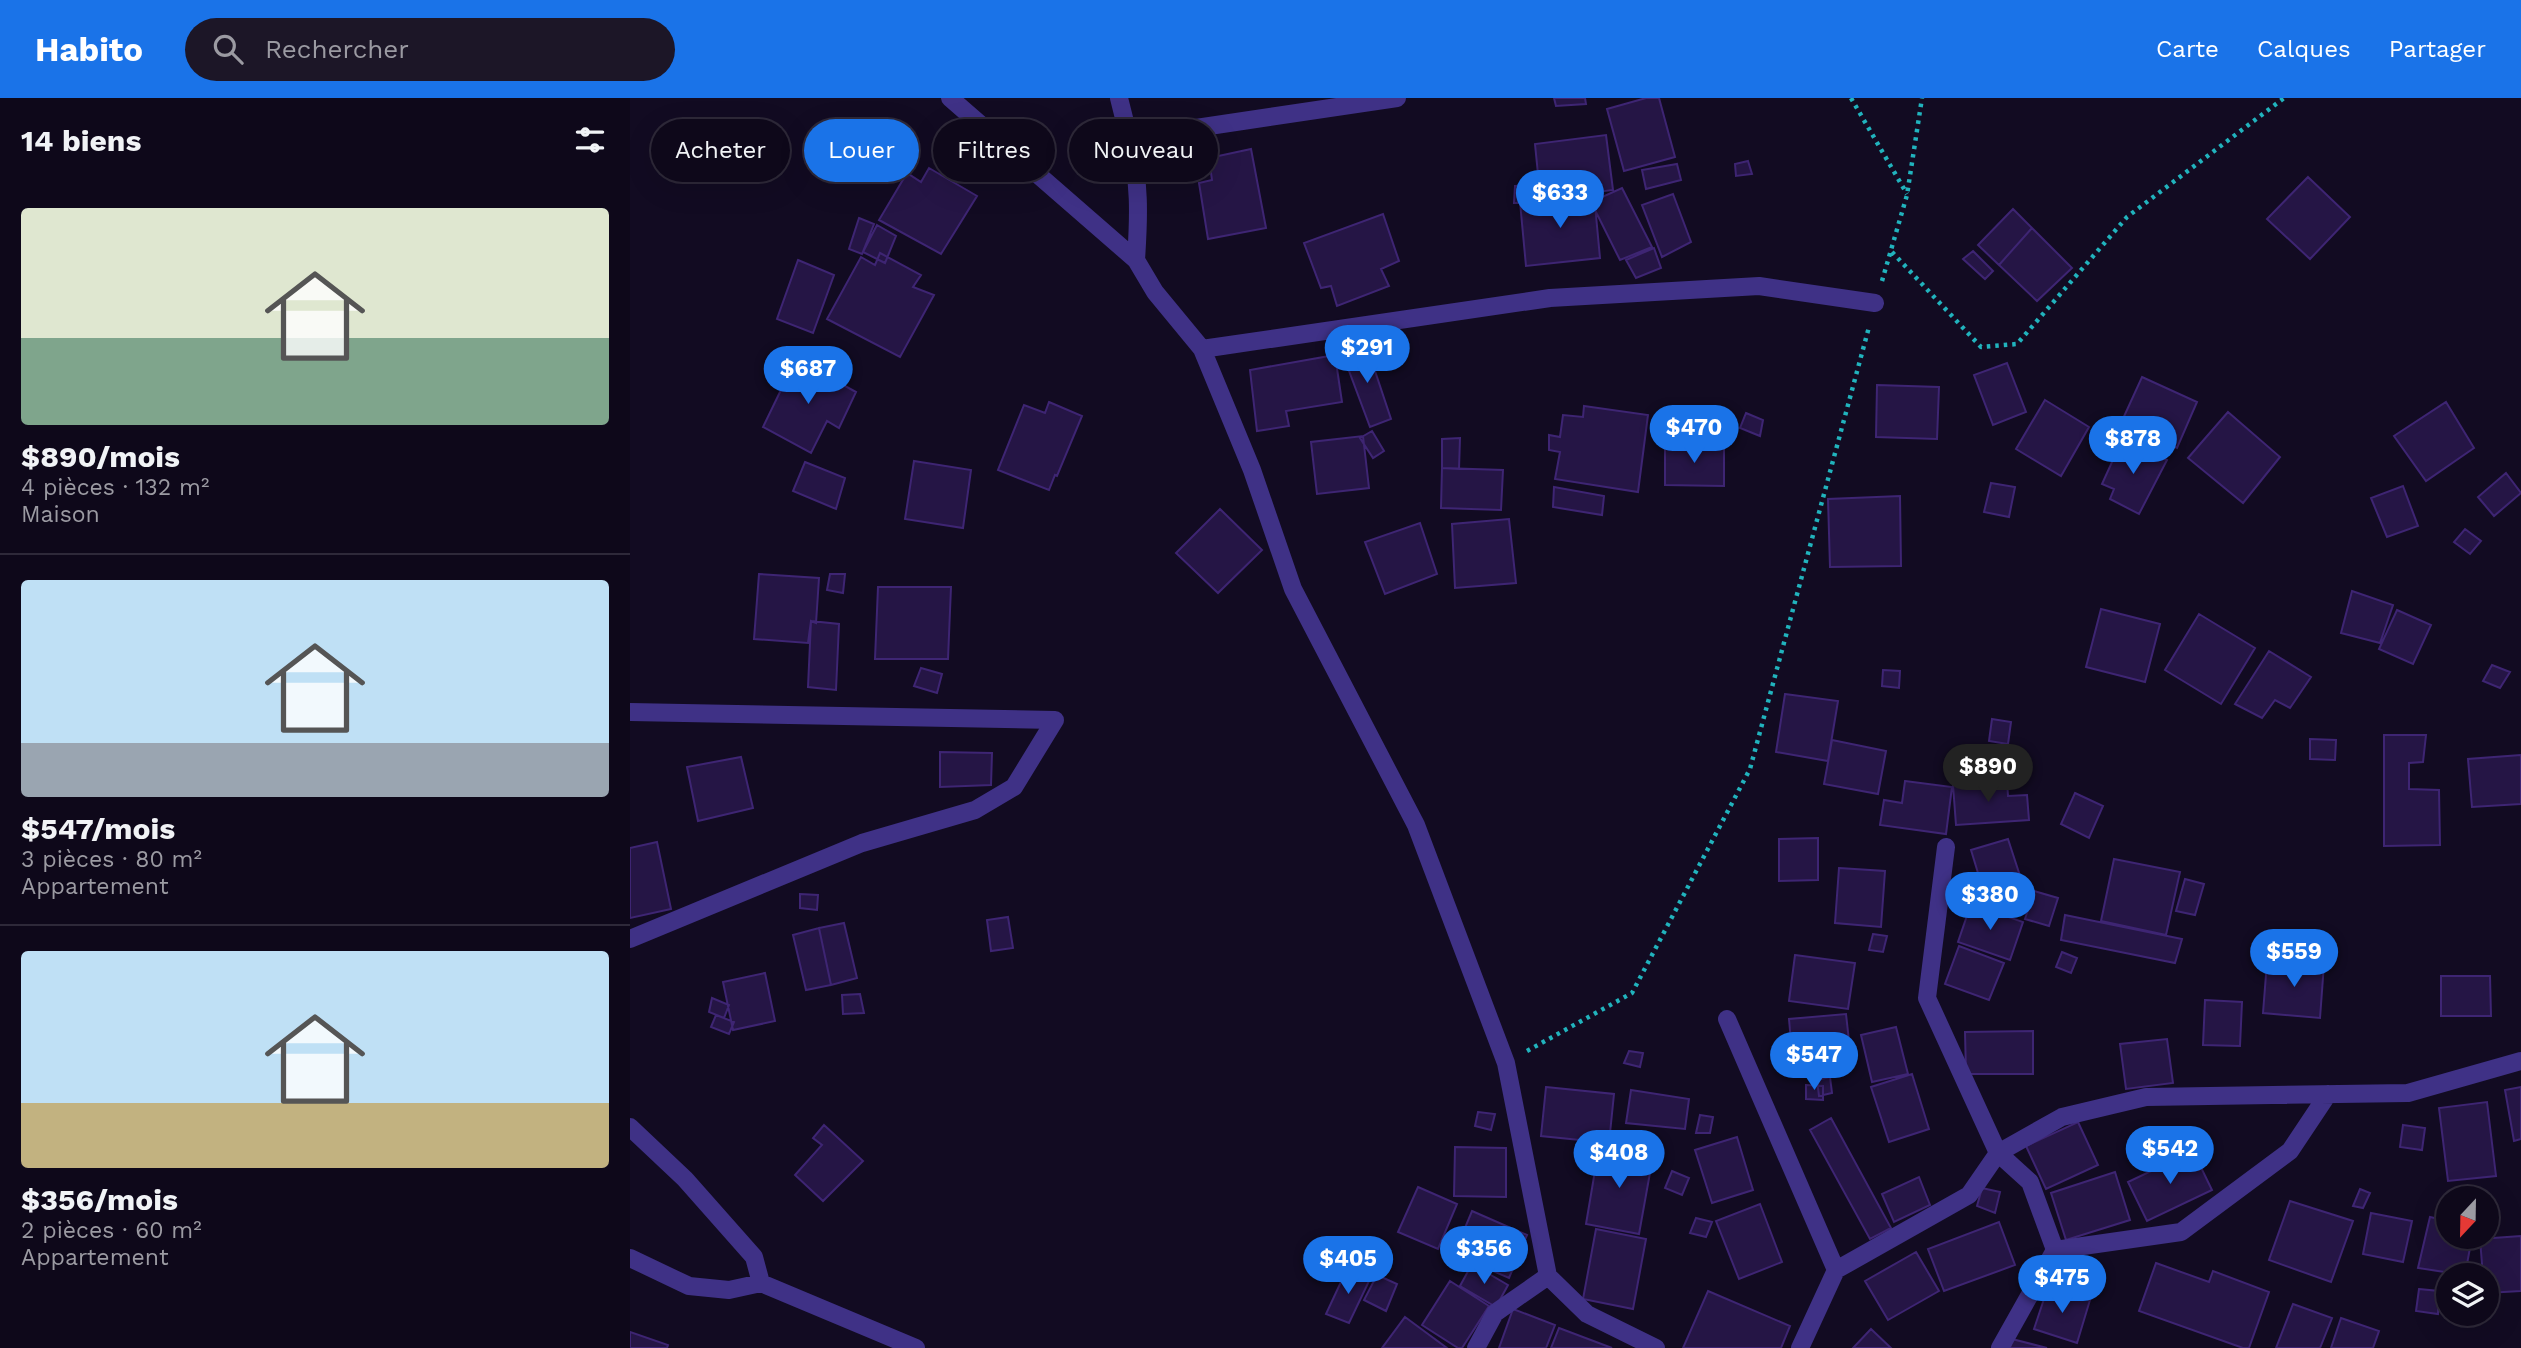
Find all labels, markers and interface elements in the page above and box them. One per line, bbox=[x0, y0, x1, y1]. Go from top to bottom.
search box bbox=[185, 18, 675, 81]
text: Habito bbox=[35, 30, 143, 69]
icon: search bbox=[209, 30, 247, 68]
text: Rechercher bbox=[265, 34, 409, 64]
text: Carte bbox=[2156, 35, 2219, 63]
text: Calques bbox=[2257, 35, 2351, 63]
text: Partager bbox=[2389, 35, 2486, 63]
chip: Acheter bbox=[651, 119, 790, 182]
chip: Louer bbox=[804, 119, 919, 182]
chip: Filtres bbox=[933, 119, 1055, 182]
chip: Nouveau bbox=[1069, 119, 1218, 182]
icon: filters bbox=[571, 121, 609, 159]
text: 14 biens bbox=[21, 123, 141, 158]
pin: $633 bbox=[1519, 170, 1601, 230]
text: $633 bbox=[1532, 179, 1588, 206]
icon: home bbox=[252, 253, 378, 379]
pin: $291 bbox=[1326, 326, 1408, 385]
text: $291 bbox=[1341, 334, 1393, 361]
pin: $687 bbox=[767, 346, 849, 406]
text: $687 bbox=[780, 355, 836, 382]
pin: $470 bbox=[1653, 406, 1735, 465]
text: $470 bbox=[1666, 414, 1722, 441]
pin: $878 bbox=[2092, 416, 2174, 476]
text: $878 bbox=[2105, 425, 2161, 452]
text: $890/mois bbox=[21, 439, 180, 474]
text: 4 pièces · 132 m² bbox=[21, 474, 209, 501]
text: Maison bbox=[21, 501, 100, 528]
icon: home bbox=[252, 625, 378, 751]
pin: $890 bbox=[1947, 744, 2029, 804]
text: $890 bbox=[1959, 753, 2017, 780]
text: $547/mois bbox=[21, 811, 175, 846]
text: 3 pièces · 80 m² bbox=[21, 846, 202, 873]
pin: $380 bbox=[1949, 872, 2031, 932]
text: Appartement bbox=[21, 873, 169, 900]
text: $380 bbox=[1961, 881, 2019, 908]
pin: $559 bbox=[2253, 930, 2335, 989]
text: $559 bbox=[2266, 938, 2322, 965]
icon: home bbox=[252, 996, 378, 1122]
pin: $547 bbox=[1773, 1032, 1855, 1092]
text: $547 bbox=[1786, 1041, 1842, 1068]
pin: $542 bbox=[2129, 1126, 2211, 1186]
pin: $408 bbox=[1578, 1130, 1660, 1190]
text: $542 bbox=[2142, 1135, 2198, 1162]
text: $408 bbox=[1590, 1139, 1648, 1166]
text: $356/mois bbox=[21, 1182, 178, 1217]
north arrow bbox=[2436, 1186, 2499, 1250]
map controls bbox=[2436, 1186, 2499, 1326]
text: 2 pièces · 60 m² bbox=[21, 1217, 202, 1244]
pin: $356 bbox=[1443, 1226, 1525, 1286]
text: $356 bbox=[1456, 1235, 1512, 1262]
pin: $405 bbox=[1307, 1236, 1389, 1296]
text: Appartement bbox=[21, 1244, 169, 1271]
text: $405 bbox=[1319, 1245, 1377, 1272]
pin: $475 bbox=[2021, 1256, 2103, 1315]
button: layers bbox=[2436, 1263, 2499, 1326]
text: $475 bbox=[2034, 1264, 2090, 1291]

